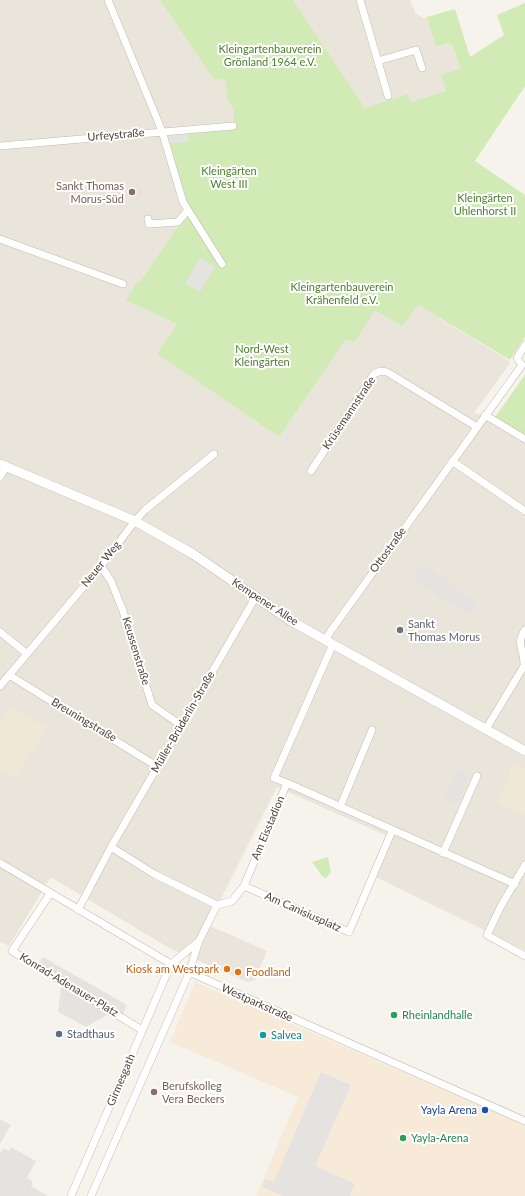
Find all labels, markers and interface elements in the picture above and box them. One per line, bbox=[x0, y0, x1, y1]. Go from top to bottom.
park label: Kleingartenbauverein Grönland 1964 e.V. bbox=[219, 42, 321, 68]
street label: Urfeystraße bbox=[87, 126, 145, 144]
park label: Kleingärten West III bbox=[201, 164, 257, 190]
place label: Sankt Thomas Morus-Süd bbox=[56, 179, 124, 205]
marker: Sankt Thomas Morus-Süd bbox=[127, 187, 137, 197]
park label: Kleingärten Uhlenhorst II bbox=[454, 191, 516, 217]
park label: Kleingartenbauverein Krähenfeld e.V. bbox=[291, 280, 393, 306]
park label: Nord-West Kleingärten bbox=[234, 342, 290, 368]
street label: Krüsemannstraße bbox=[320, 374, 378, 452]
street label: Ottostraße bbox=[367, 525, 409, 575]
street label: Neuer Weg bbox=[79, 538, 123, 590]
street label: Kempener Allee bbox=[229, 576, 301, 628]
street label: Keussenstraße bbox=[119, 615, 153, 687]
place label: Sankt Thomas Morus bbox=[408, 617, 480, 643]
marker: Sankt Thomas Morus bbox=[395, 625, 405, 635]
street label: Müller-Brüderlin-Straße bbox=[149, 669, 217, 775]
street label: Breuningstraße bbox=[49, 695, 119, 745]
street label: Am Eisstadion bbox=[249, 794, 287, 862]
street label: Am Canisiusplatz bbox=[263, 889, 343, 935]
street label: Konrad-Adenauer-Platz bbox=[17, 950, 121, 1020]
place label: Kiosk am Westpark bbox=[126, 962, 219, 976]
marker: Kiosk am Westpark bbox=[222, 964, 232, 974]
place label: Foodland bbox=[246, 965, 291, 979]
marker: Foodland bbox=[233, 967, 243, 977]
street label: Westparkstraße bbox=[219, 981, 295, 1025]
place label: Rheinlandhalle bbox=[402, 1008, 473, 1022]
marker: Rheinlandhalle bbox=[389, 1010, 399, 1020]
place label: Stadthaus bbox=[67, 1027, 115, 1041]
place label: Salvea bbox=[271, 1028, 302, 1042]
marker: Stadthaus bbox=[54, 1029, 64, 1039]
marker: Salvea bbox=[258, 1030, 268, 1040]
street label: Girmesgath bbox=[104, 1052, 138, 1108]
place label: Berufskolleg Vera Beckers bbox=[162, 1079, 225, 1105]
marker: Berufskolleg Vera Beckers bbox=[149, 1087, 159, 1097]
place label: Yayla Arena bbox=[421, 1103, 477, 1117]
marker: Yayla Arena bbox=[480, 1105, 490, 1115]
place label: Yayla-Arena bbox=[411, 1131, 468, 1145]
marker: Yayla-Arena bbox=[398, 1133, 408, 1143]

